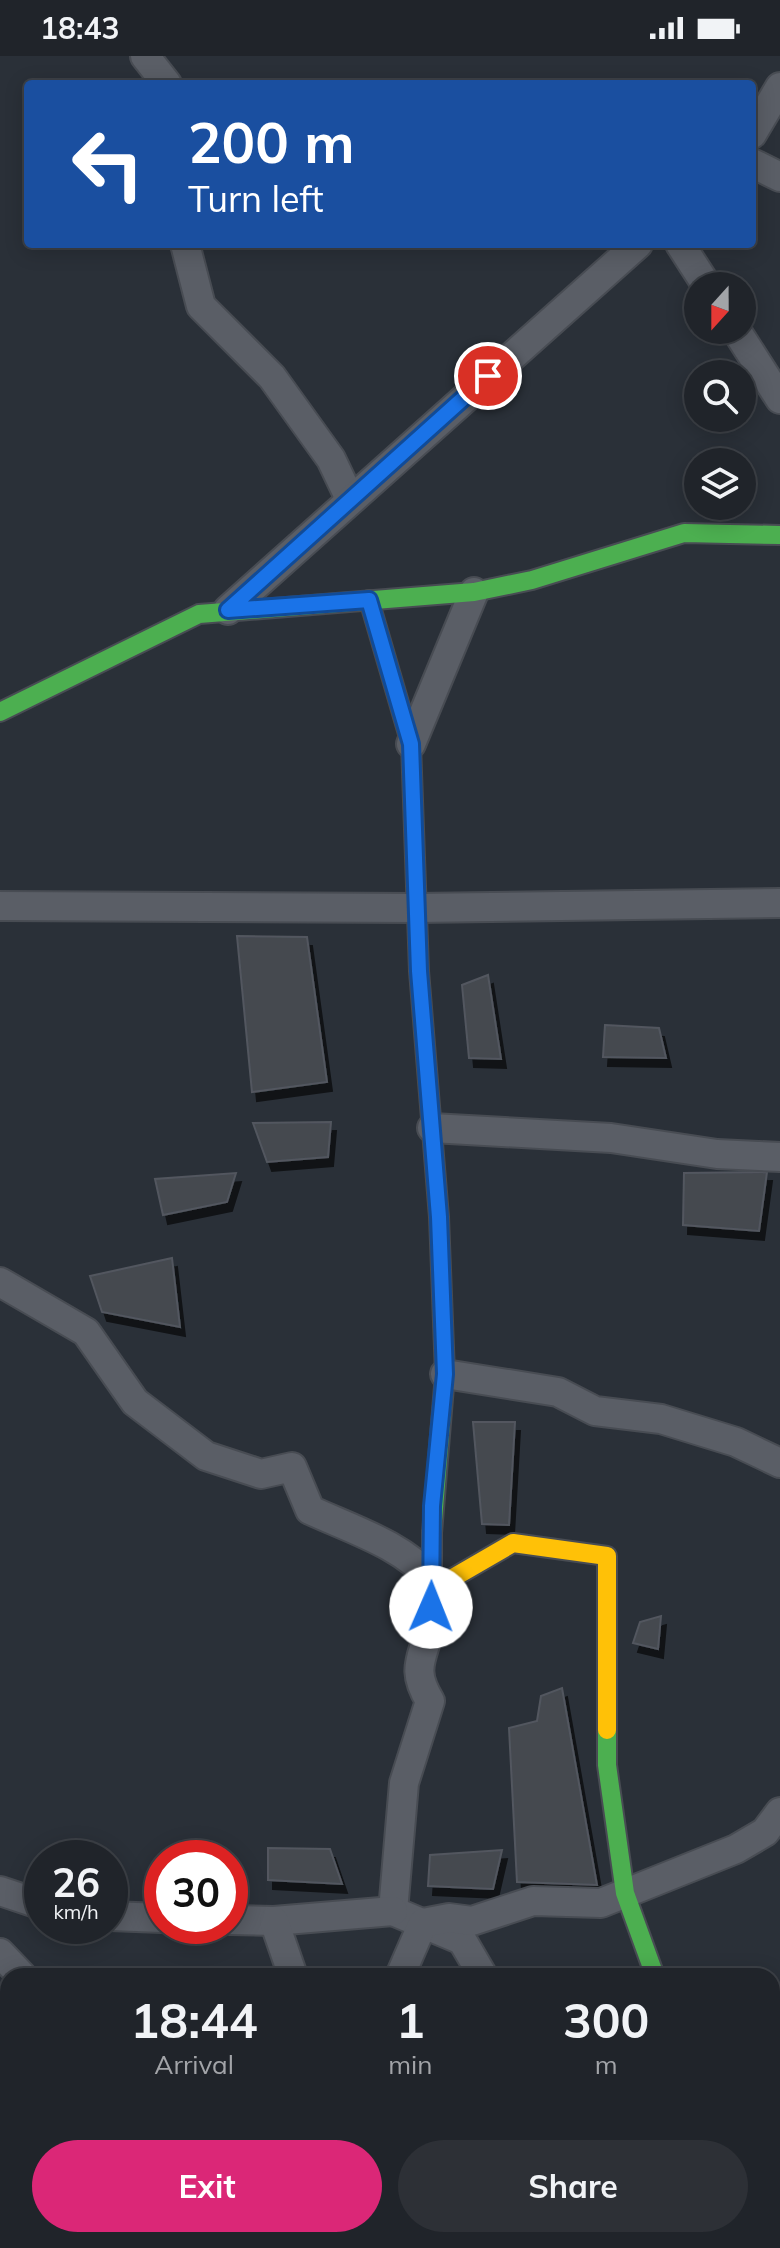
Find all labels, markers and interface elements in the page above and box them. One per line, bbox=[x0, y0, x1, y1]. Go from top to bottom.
text: 18:43 bbox=[40, 9, 119, 47]
text: 200 m bbox=[188, 107, 355, 177]
icon: left bbox=[56, 112, 160, 216]
text: Turn left bbox=[188, 176, 324, 221]
north arrow bbox=[684, 272, 756, 344]
map controls bbox=[684, 272, 756, 520]
pin bbox=[454, 342, 522, 410]
icon: arrive bbox=[466, 354, 510, 398]
button: search bbox=[684, 360, 756, 432]
button: layers bbox=[684, 448, 756, 520]
position arrow bbox=[389, 1565, 473, 1649]
speed limit sign: 30 bbox=[144, 1840, 248, 1944]
text: 26 bbox=[52, 1857, 100, 1907]
text: km/h bbox=[53, 1899, 99, 1924]
text: 18:44 bbox=[131, 1990, 258, 2050]
text: 1 bbox=[396, 1990, 425, 2050]
text: 300 bbox=[563, 1990, 649, 2050]
text: Arrival bbox=[154, 2048, 234, 2081]
text: min bbox=[388, 2048, 432, 2081]
text: m bbox=[595, 2048, 618, 2081]
button: Exit bbox=[32, 2140, 382, 2232]
button: Share bbox=[398, 2140, 748, 2232]

